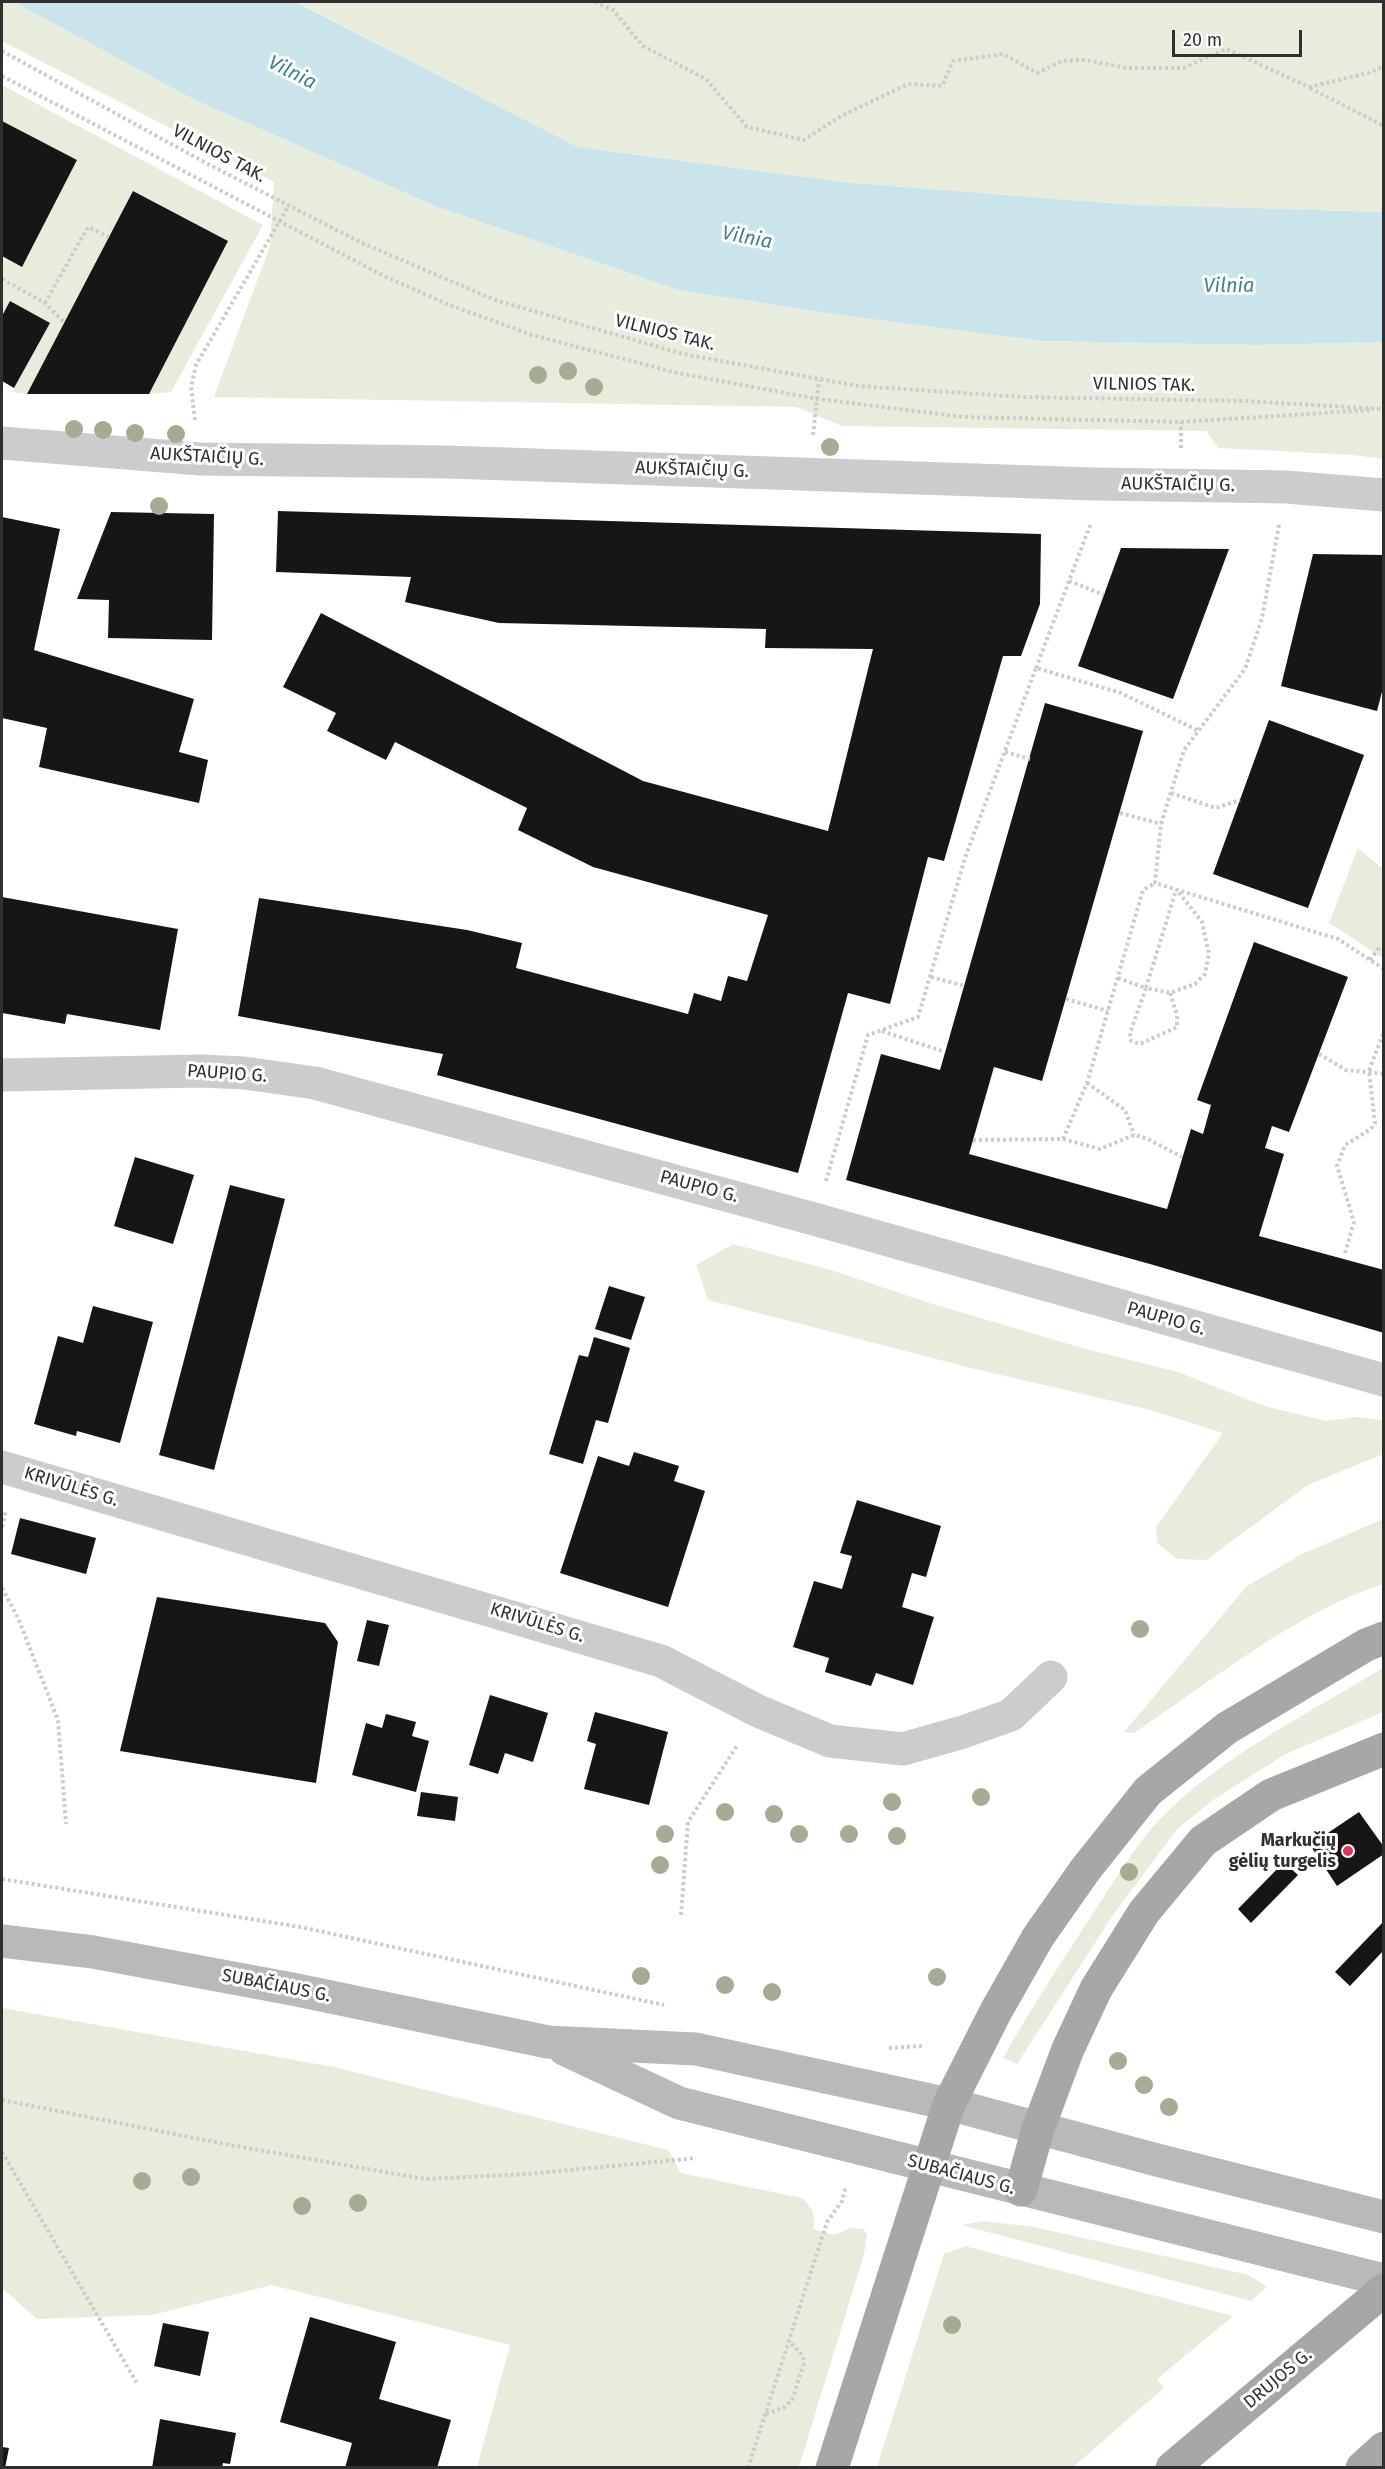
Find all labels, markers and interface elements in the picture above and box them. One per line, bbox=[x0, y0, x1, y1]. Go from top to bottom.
scale bar bbox=[1175, 18, 1306, 56]
text: 20 m bbox=[1183, 29, 1222, 51]
water label: Vilnia bbox=[264, 51, 320, 95]
street label: VILNIOS TAK. bbox=[169, 120, 269, 188]
water label: Vilnia bbox=[720, 221, 774, 255]
water label: Vilnia bbox=[1204, 274, 1254, 298]
street label: VILNIOS TAK. bbox=[613, 310, 717, 356]
street label: VILNIOS TAK. bbox=[1093, 373, 1195, 397]
street label: AUKŠTAIČIŲ G. bbox=[150, 443, 264, 471]
street label: AUKŠTAIČIŲ G. bbox=[635, 457, 749, 483]
street label: AUKŠTAIČIŲ G. bbox=[1121, 473, 1235, 497]
street label: PAUPIO G. bbox=[186, 1060, 268, 1088]
street label: PAUPIO G. bbox=[658, 1166, 740, 1208]
street label: PAUPIO G. bbox=[1125, 1298, 1207, 1340]
street label: KRIVŪLĖS G. bbox=[21, 1462, 121, 1512]
street label: KRIVŪLĖS G. bbox=[487, 1598, 587, 1648]
place label: Markučių gėlių turgelis bbox=[1229, 1830, 1336, 1872]
marker: Markučių gėlių turgelis bbox=[1341, 1844, 1355, 1858]
street label: SUBAČIAUS G. bbox=[220, 1965, 332, 2007]
street label: SUBAČIAUS G. bbox=[905, 2150, 1017, 2200]
street label: DRUJOS G. bbox=[1239, 2344, 1317, 2414]

